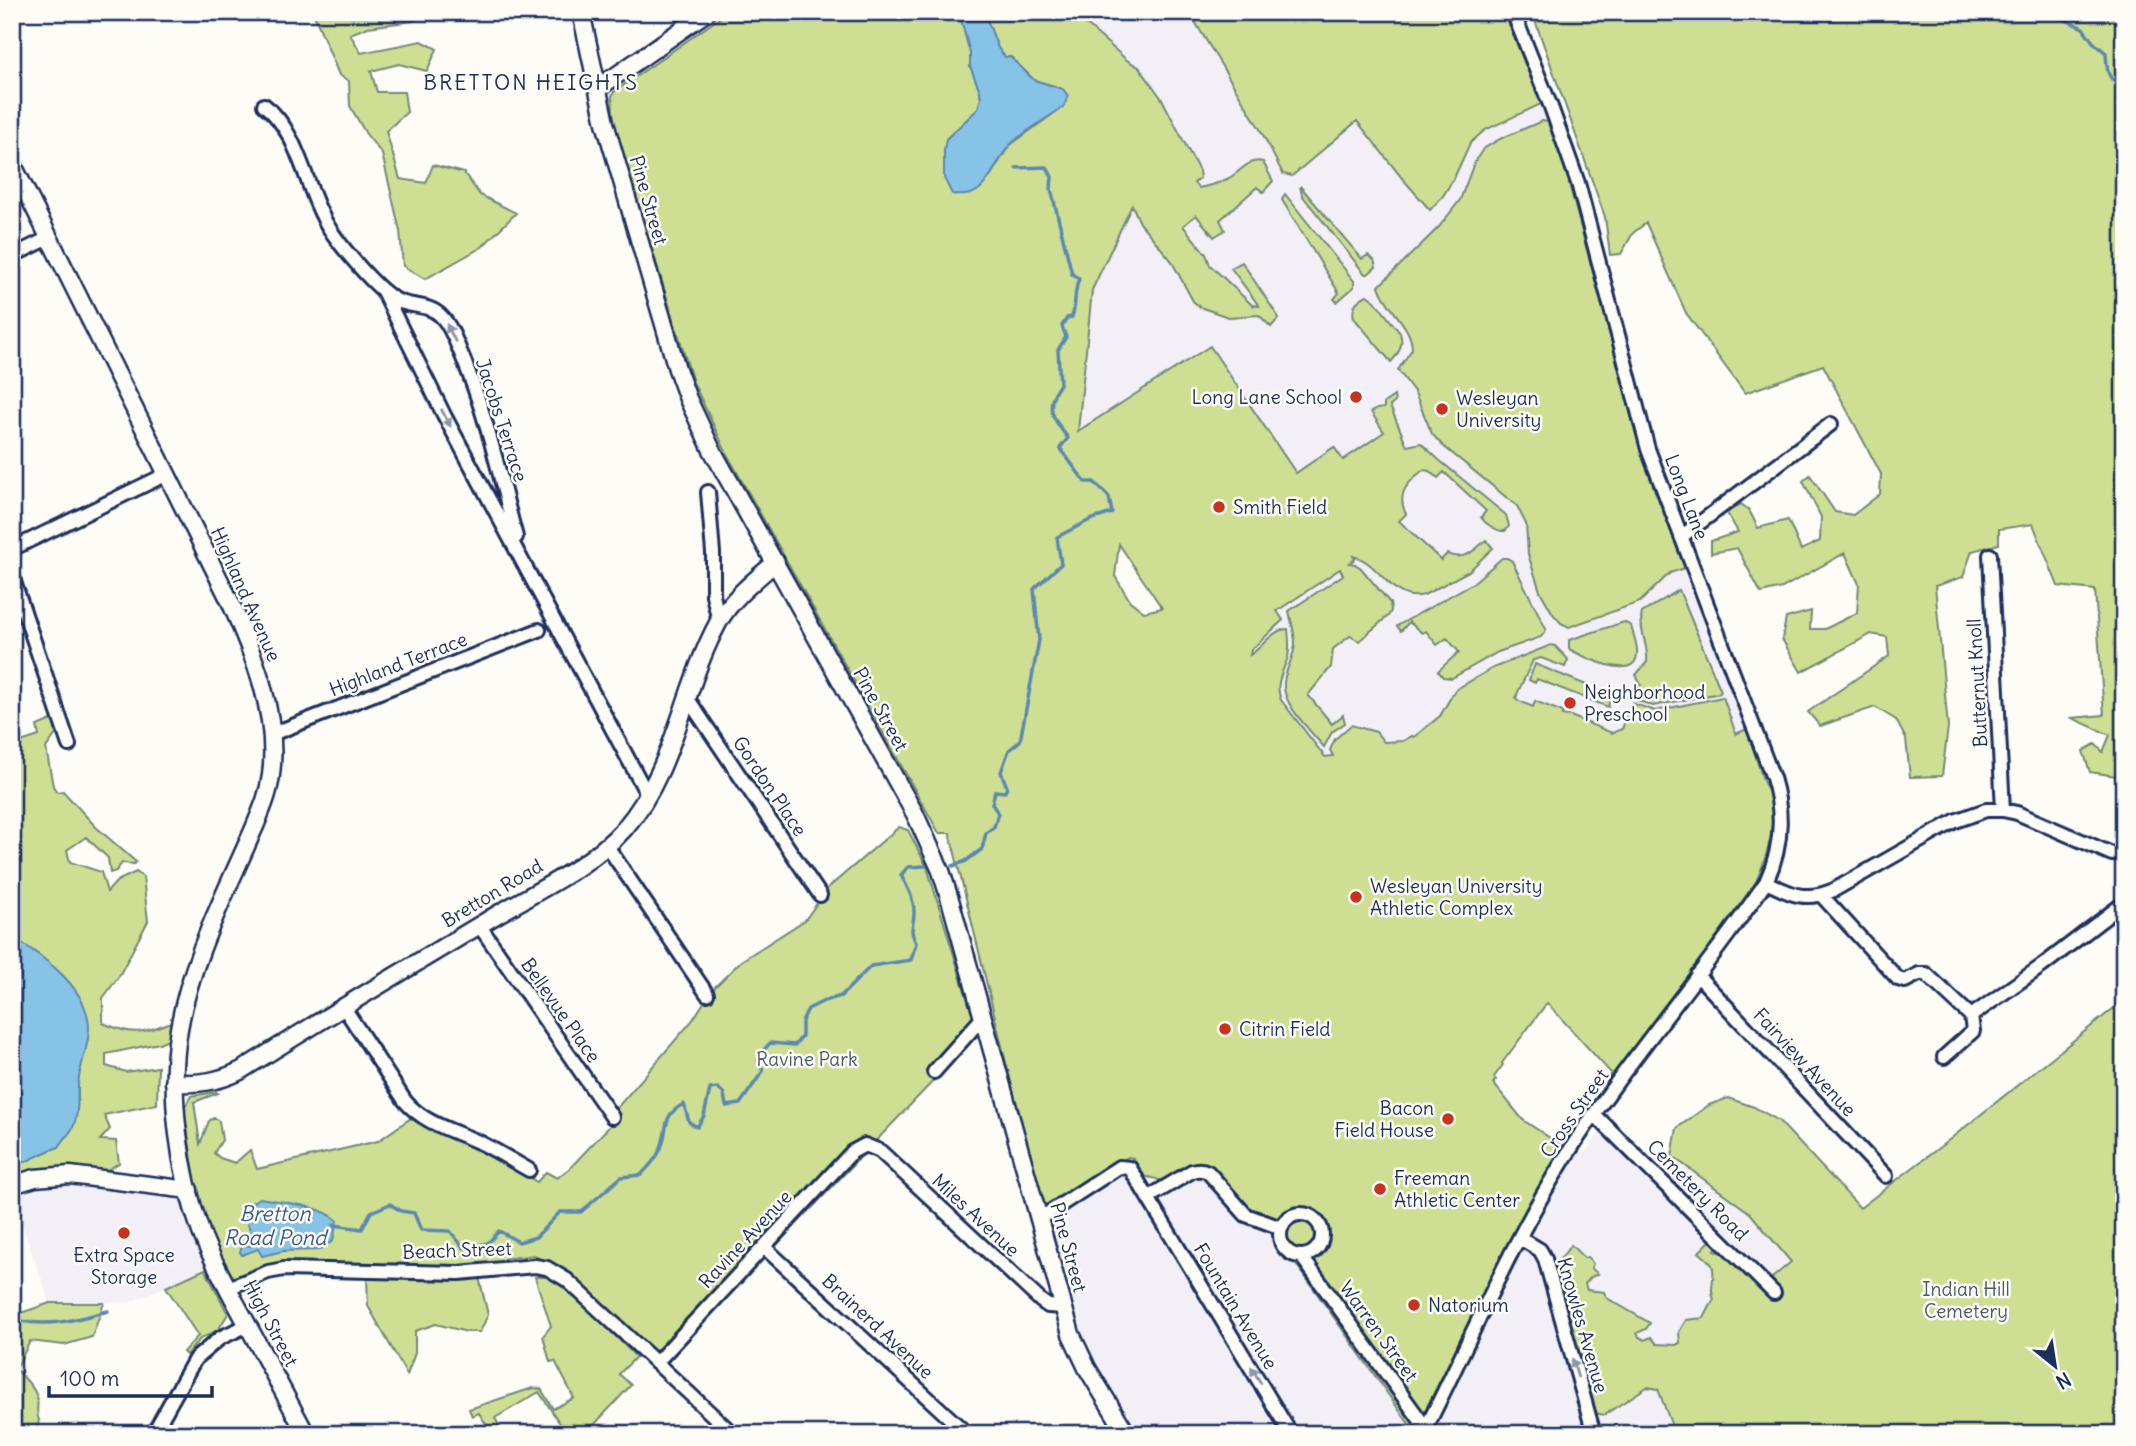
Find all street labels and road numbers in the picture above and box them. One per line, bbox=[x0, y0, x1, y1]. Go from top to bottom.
street label: Pine Street bbox=[625, 152, 673, 248]
street label: Jacobs Terrace bbox=[471, 355, 533, 485]
street label: Long Lane bbox=[1660, 451, 1714, 543]
street label: Highland Avenue bbox=[206, 523, 286, 665]
street label: Butternut Knoll bbox=[1962, 618, 1992, 748]
street label: Highland Terrace bbox=[326, 627, 470, 701]
street label: Pine Street bbox=[848, 663, 914, 755]
street label: Gordon Place bbox=[728, 731, 812, 841]
street label: Bretton Road bbox=[437, 854, 547, 932]
street label: Bellevue Place bbox=[516, 953, 606, 1067]
street label: Fairview Avenue bbox=[1749, 1003, 1861, 1121]
street label: Cross Street bbox=[1535, 1064, 1613, 1162]
street label: Cemetery Road bbox=[1642, 1134, 1754, 1246]
street label: Miles Avenue bbox=[927, 1168, 1025, 1262]
street label: Ravine Avenue bbox=[693, 1185, 797, 1293]
street label: Pine Street bbox=[1045, 1199, 1093, 1295]
street label: Beach Street bbox=[402, 1236, 512, 1264]
street label: Fountain Avenue bbox=[1189, 1238, 1283, 1374]
street label: Knowles Avenue bbox=[1552, 1255, 1614, 1395]
street label: Brainerd Avenue bbox=[817, 1268, 939, 1384]
street label: High Street bbox=[238, 1276, 304, 1370]
street label: Warren Street bbox=[1334, 1276, 1424, 1386]

